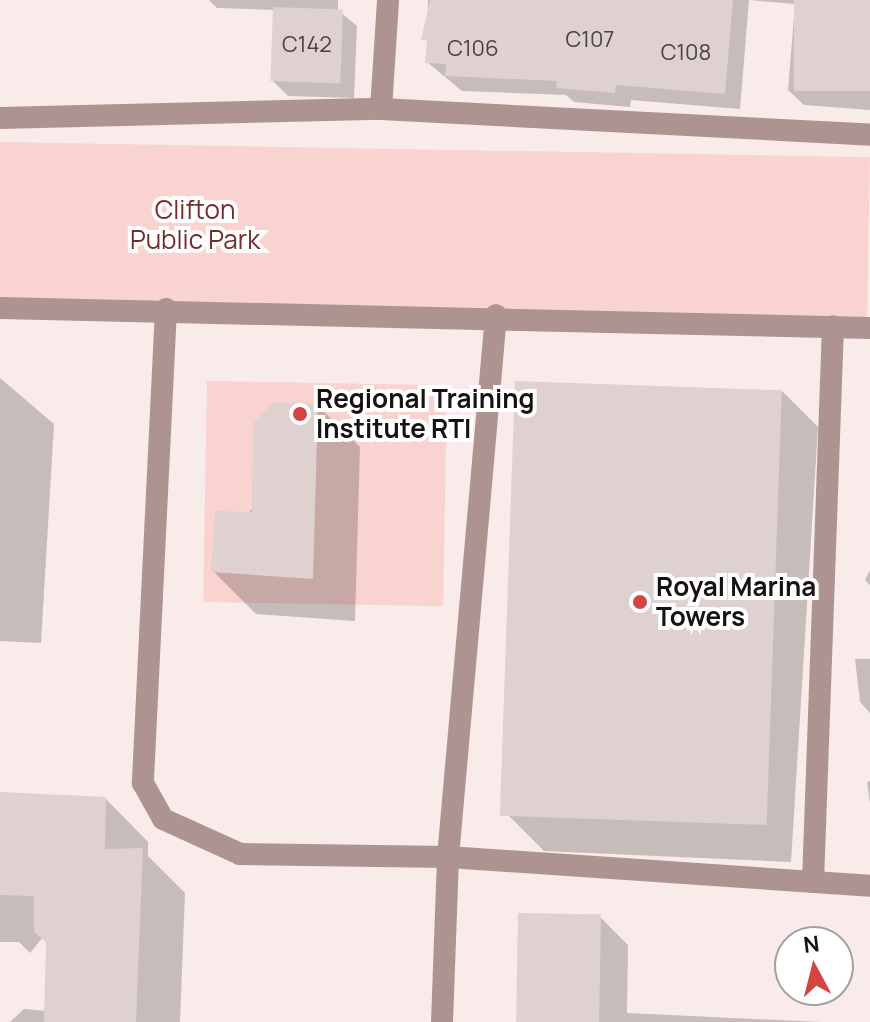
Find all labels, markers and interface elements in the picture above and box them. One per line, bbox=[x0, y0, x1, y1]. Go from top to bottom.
house number: C107 bbox=[566, 27, 614, 53]
house number: C142 bbox=[282, 32, 332, 58]
house number: C106 bbox=[447, 36, 499, 62]
house number: C108 bbox=[661, 40, 711, 66]
park label: Clifton Public Park bbox=[130, 194, 260, 256]
place label: Regional Training Institute RTI bbox=[316, 383, 535, 444]
marker: Regional Training Institute RTI bbox=[291, 405, 309, 423]
place label: Royal Marina Towers bbox=[656, 571, 816, 632]
marker: Royal Marina Towers bbox=[631, 593, 649, 611]
north arrow bbox=[774, 926, 854, 1006]
text: N bbox=[802, 928, 821, 960]

